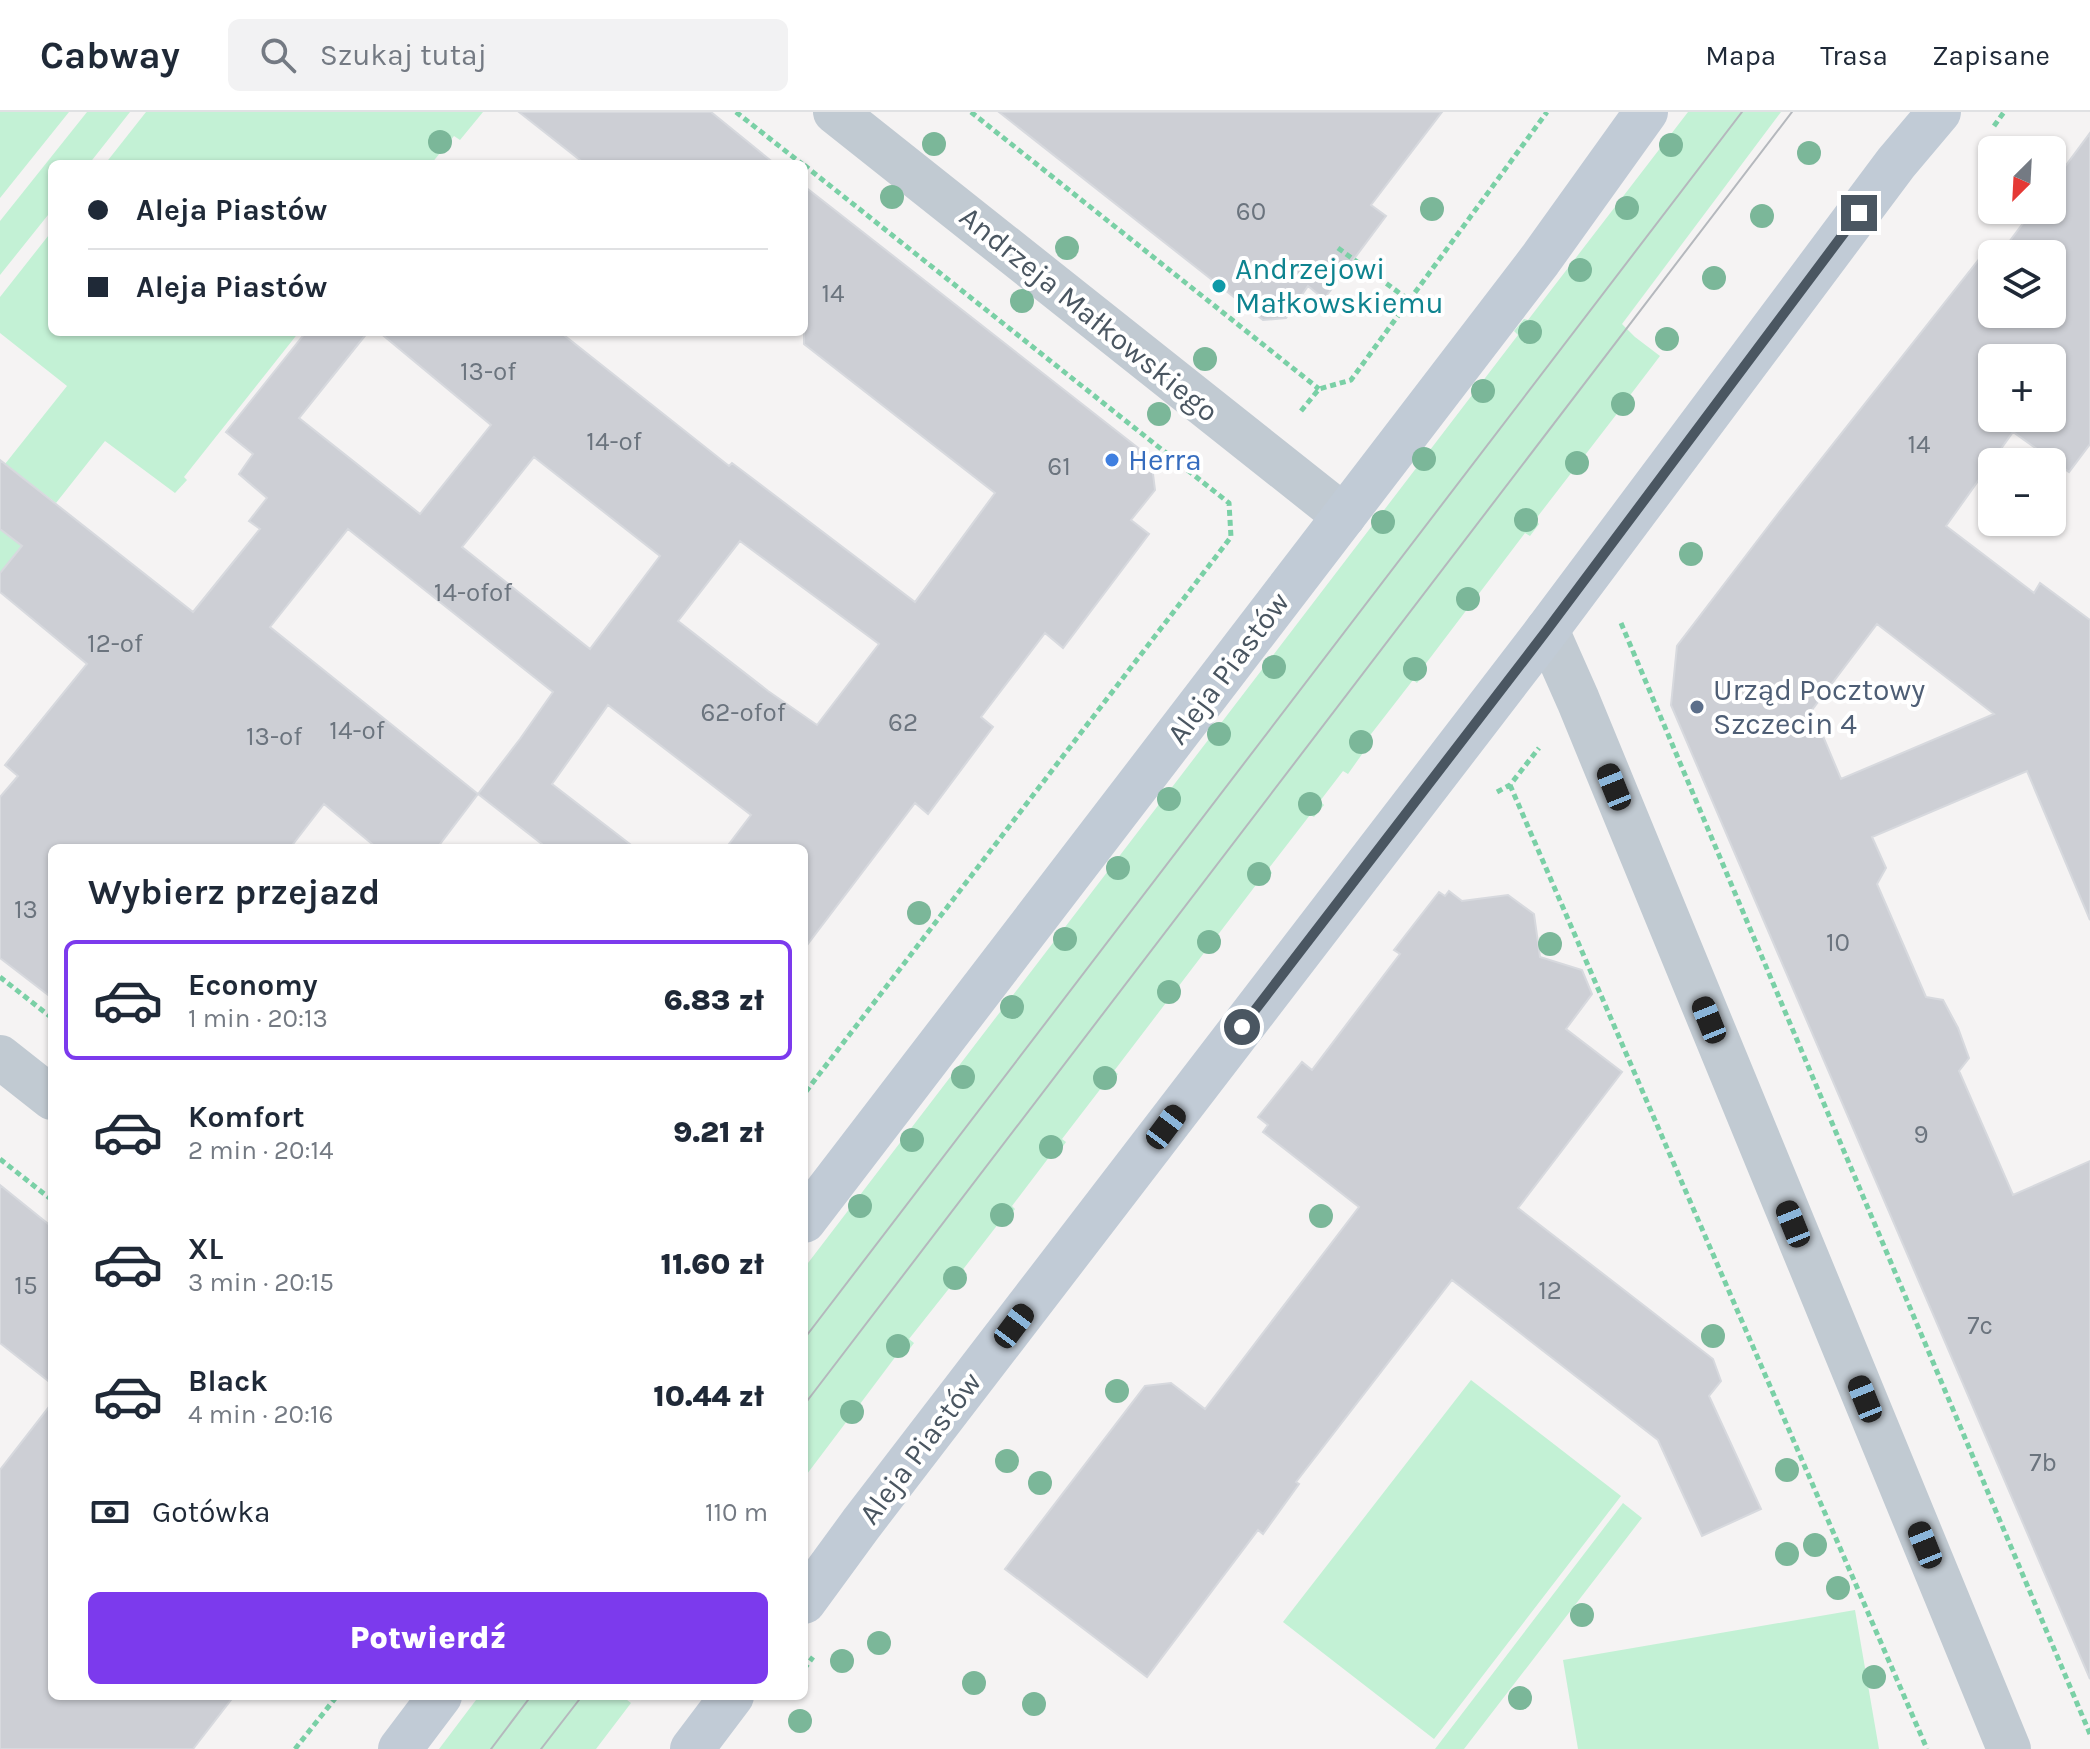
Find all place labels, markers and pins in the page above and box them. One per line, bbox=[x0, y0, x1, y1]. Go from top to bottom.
place label: Andrzejowi Małkowskiemu bbox=[1235, 251, 1444, 321]
marker: Andrzejowi Małkowskiemu bbox=[1210, 277, 1228, 295]
place label: Herra bbox=[1128, 442, 1202, 478]
marker: Herra bbox=[1103, 451, 1121, 469]
place label: Urząd Pocztowy Szczecin 4 bbox=[1713, 672, 1925, 742]
marker: Urząd Pocztowy Szczecin 4 bbox=[1688, 698, 1706, 716]

